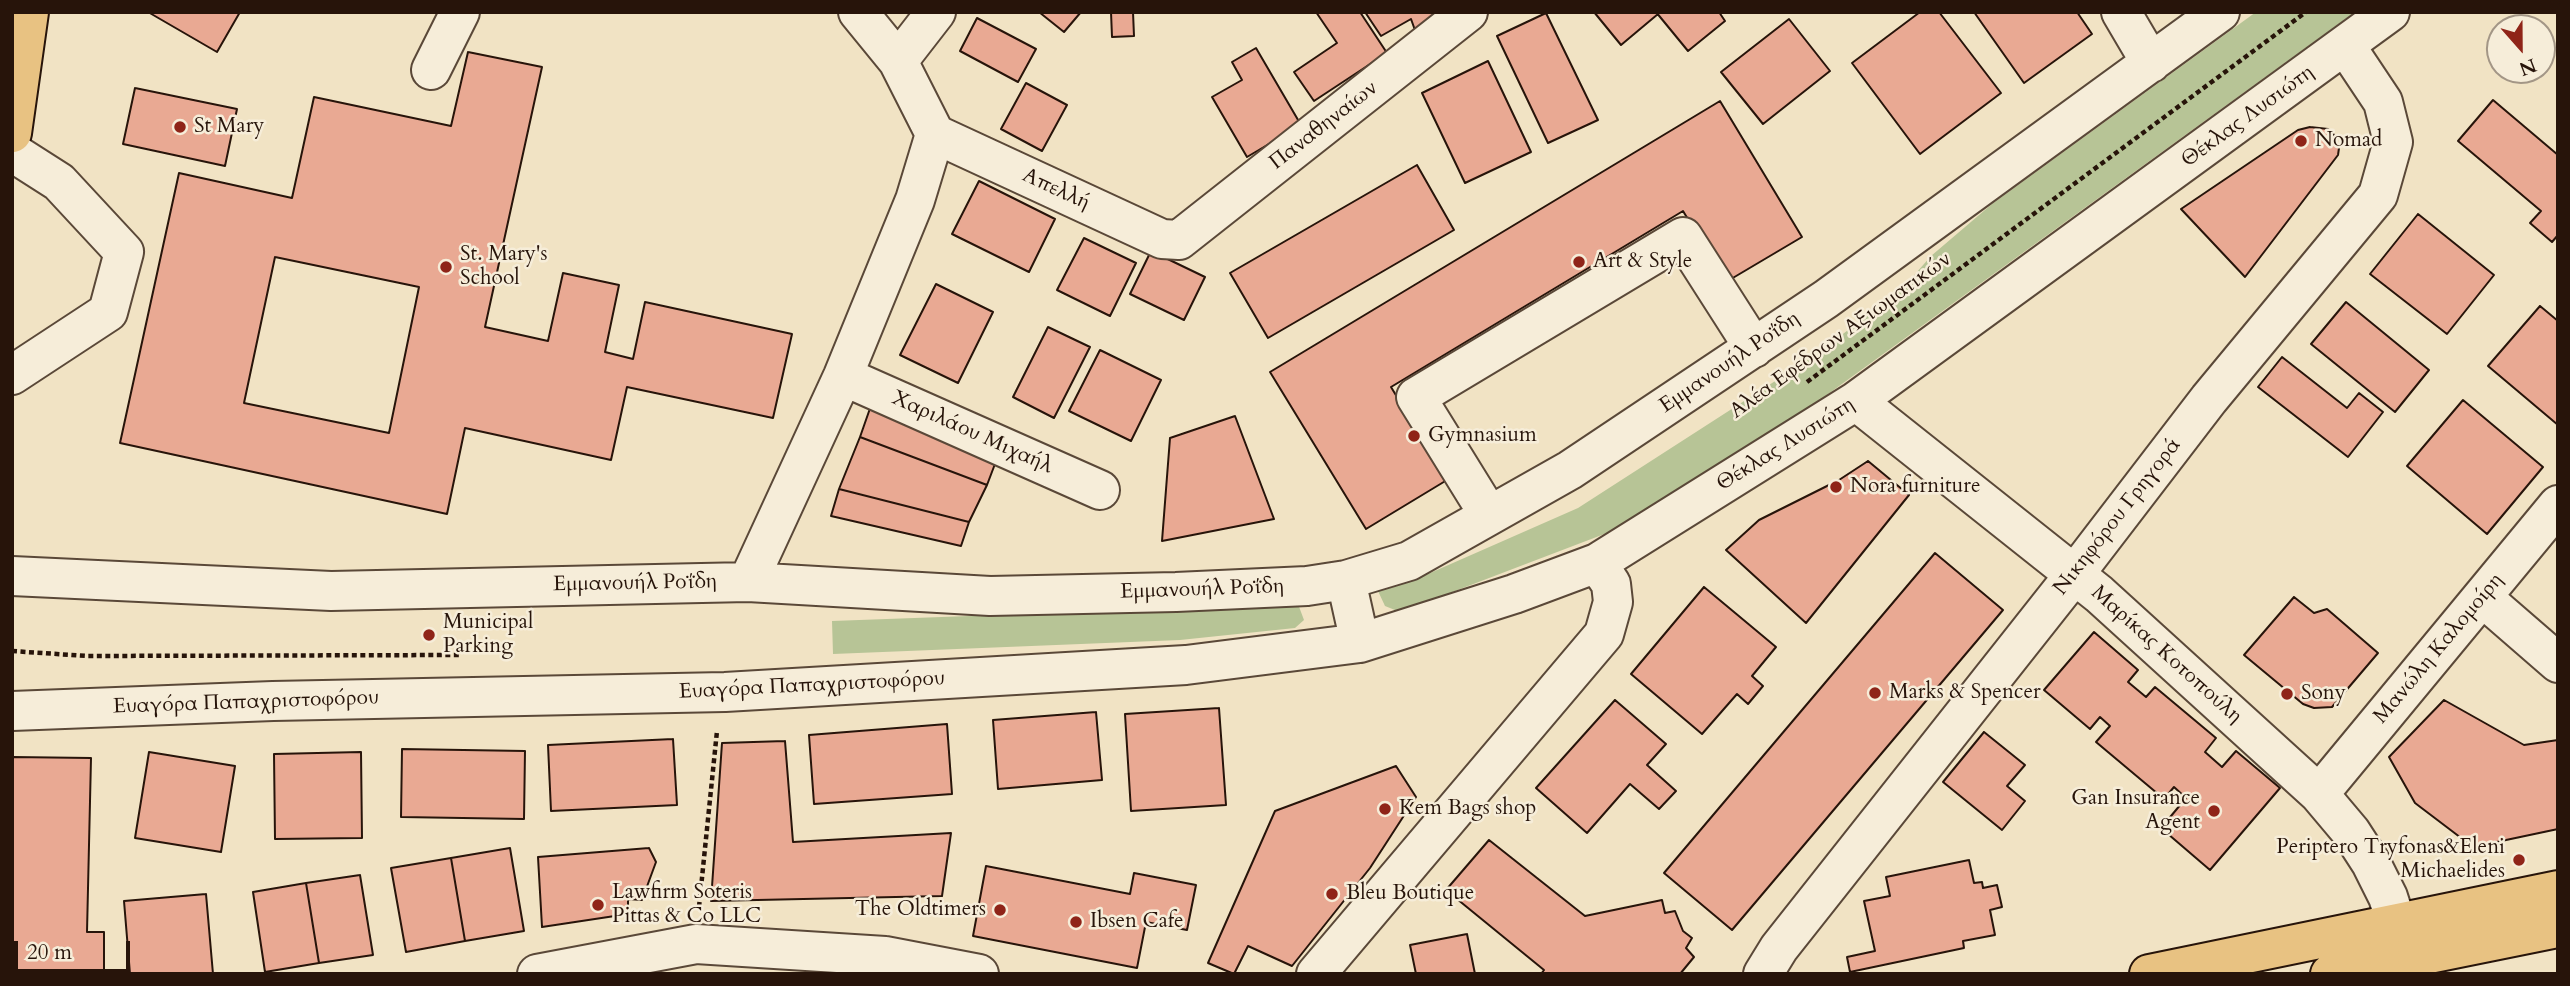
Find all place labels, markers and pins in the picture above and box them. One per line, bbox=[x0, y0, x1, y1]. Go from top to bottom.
place label: St Mary bbox=[194, 114, 264, 140]
marker: St Mary bbox=[172, 119, 188, 135]
place label: Nomad bbox=[2315, 128, 2382, 154]
marker: Nomad bbox=[2293, 133, 2309, 149]
place label: St. Mary's School bbox=[460, 242, 548, 292]
place label: Art & Style bbox=[1593, 249, 1692, 275]
marker: Art & Style bbox=[1571, 254, 1587, 270]
marker: St. Mary's School bbox=[438, 259, 454, 275]
place label: Gymnasium bbox=[1428, 423, 1537, 449]
marker: Gymnasium bbox=[1406, 428, 1422, 444]
place label: Nora furniture bbox=[1850, 474, 1980, 500]
marker: Nora furniture bbox=[1828, 479, 1844, 495]
place label: Municipal Parking bbox=[443, 610, 533, 660]
marker: Municipal Parking bbox=[421, 627, 437, 643]
place label: Marks & Spencer bbox=[1889, 680, 2041, 706]
place label: Sony bbox=[2301, 681, 2346, 707]
marker: Marks & Spencer bbox=[1867, 685, 1883, 701]
marker: Sony bbox=[2279, 686, 2295, 702]
place label: Gan Insurance Agent bbox=[2071, 786, 2200, 836]
place label: Kem Bags shop bbox=[1399, 796, 1536, 822]
marker: Kem Bags shop bbox=[1377, 801, 1393, 817]
marker: Gan Insurance Agent bbox=[2206, 803, 2222, 819]
place label: Periptero Tryfonas&Eleni Michaelides bbox=[2276, 835, 2505, 885]
marker: Periptero Tryfonas&Eleni Michaelides bbox=[2511, 852, 2527, 868]
place label: Lawfirm Soteris Pittas & Co LLC bbox=[612, 880, 761, 930]
place label: Bleu Boutique bbox=[1346, 881, 1474, 907]
marker: Bleu Boutique bbox=[1324, 886, 1340, 902]
marker: Lawfirm Soteris Pittas & Co LLC bbox=[590, 897, 606, 913]
place label: The Oldtimers bbox=[855, 897, 986, 923]
marker: The Oldtimers bbox=[992, 902, 1008, 918]
place label: Ibsen Cafe bbox=[1090, 909, 1184, 935]
marker: Ibsen Cafe bbox=[1068, 914, 1084, 930]

